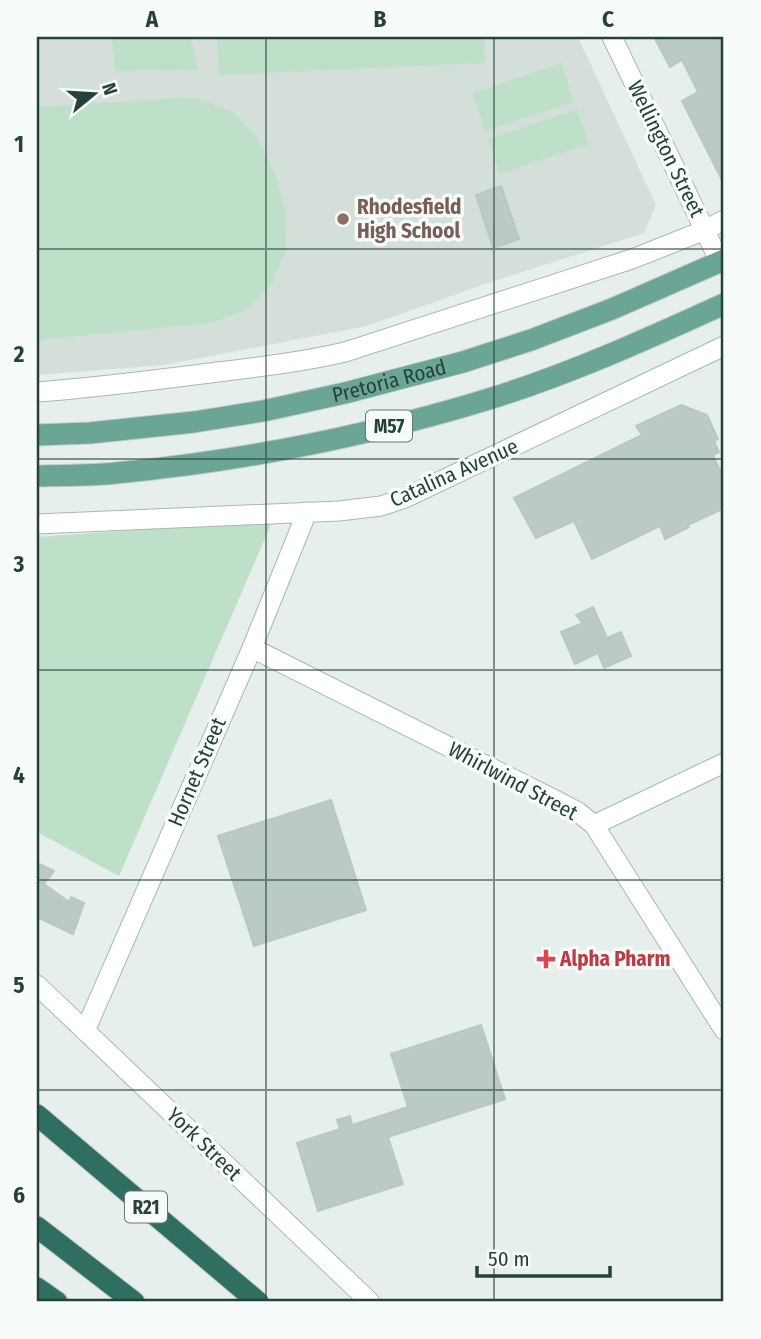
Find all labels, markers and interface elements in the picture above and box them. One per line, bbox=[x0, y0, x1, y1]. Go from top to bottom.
text: A bbox=[145, 5, 159, 33]
text: B bbox=[374, 5, 387, 33]
text: C bbox=[602, 5, 614, 33]
north arrow bbox=[60, 60, 130, 130]
street label: Wellington Street bbox=[622, 77, 710, 222]
text: N bbox=[97, 80, 122, 98]
text: 1 bbox=[14, 130, 24, 158]
place label: Rhodesfield High School bbox=[357, 194, 462, 244]
marker: Rhodesfield High School bbox=[335, 211, 351, 227]
text: 2 bbox=[13, 340, 25, 368]
street label: Pretoria Road bbox=[330, 354, 449, 408]
road number: M57 bbox=[366, 410, 412, 442]
street label: Catalina Avenue bbox=[386, 433, 522, 513]
text: 3 bbox=[13, 550, 25, 578]
street label: Hornet Street bbox=[162, 713, 232, 830]
street label: Whirlwind Street bbox=[444, 736, 582, 826]
text: 4 bbox=[13, 761, 25, 789]
place label: Alpha Pharm bbox=[559, 946, 671, 972]
marker: Alpha Pharm bbox=[538, 951, 554, 967]
text: 5 bbox=[13, 971, 25, 999]
street label: York Street bbox=[161, 1102, 247, 1186]
text: 6 bbox=[13, 1181, 25, 1209]
road number: R21 bbox=[125, 1191, 167, 1222]
scale bar bbox=[477, 1234, 610, 1278]
text: 50 m bbox=[488, 1246, 530, 1272]

